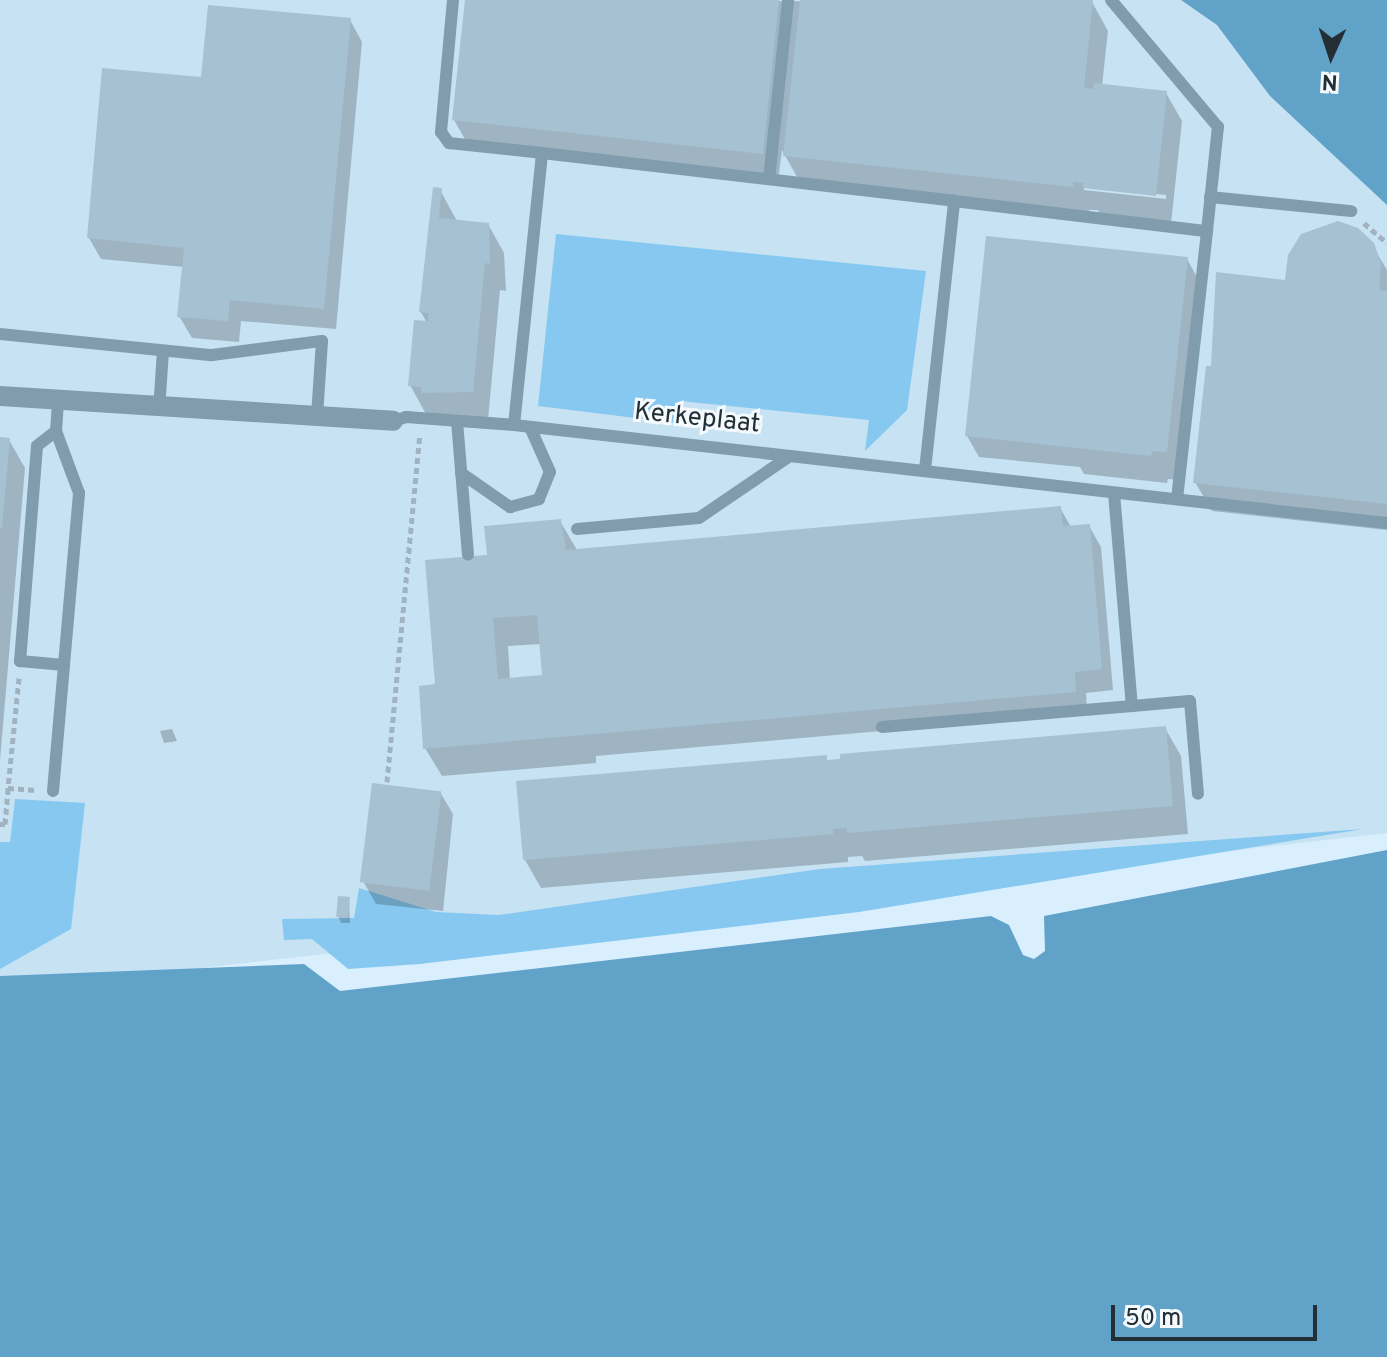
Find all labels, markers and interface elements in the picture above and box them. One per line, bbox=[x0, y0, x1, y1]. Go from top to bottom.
north arrow bbox=[1291, 16, 1371, 96]
text: N bbox=[1321, 67, 1338, 94]
street label: Kerkeplaat bbox=[632, 397, 762, 441]
scale bar bbox=[1115, 1289, 1321, 1339]
text: 50 m bbox=[1125, 1304, 1181, 1334]

